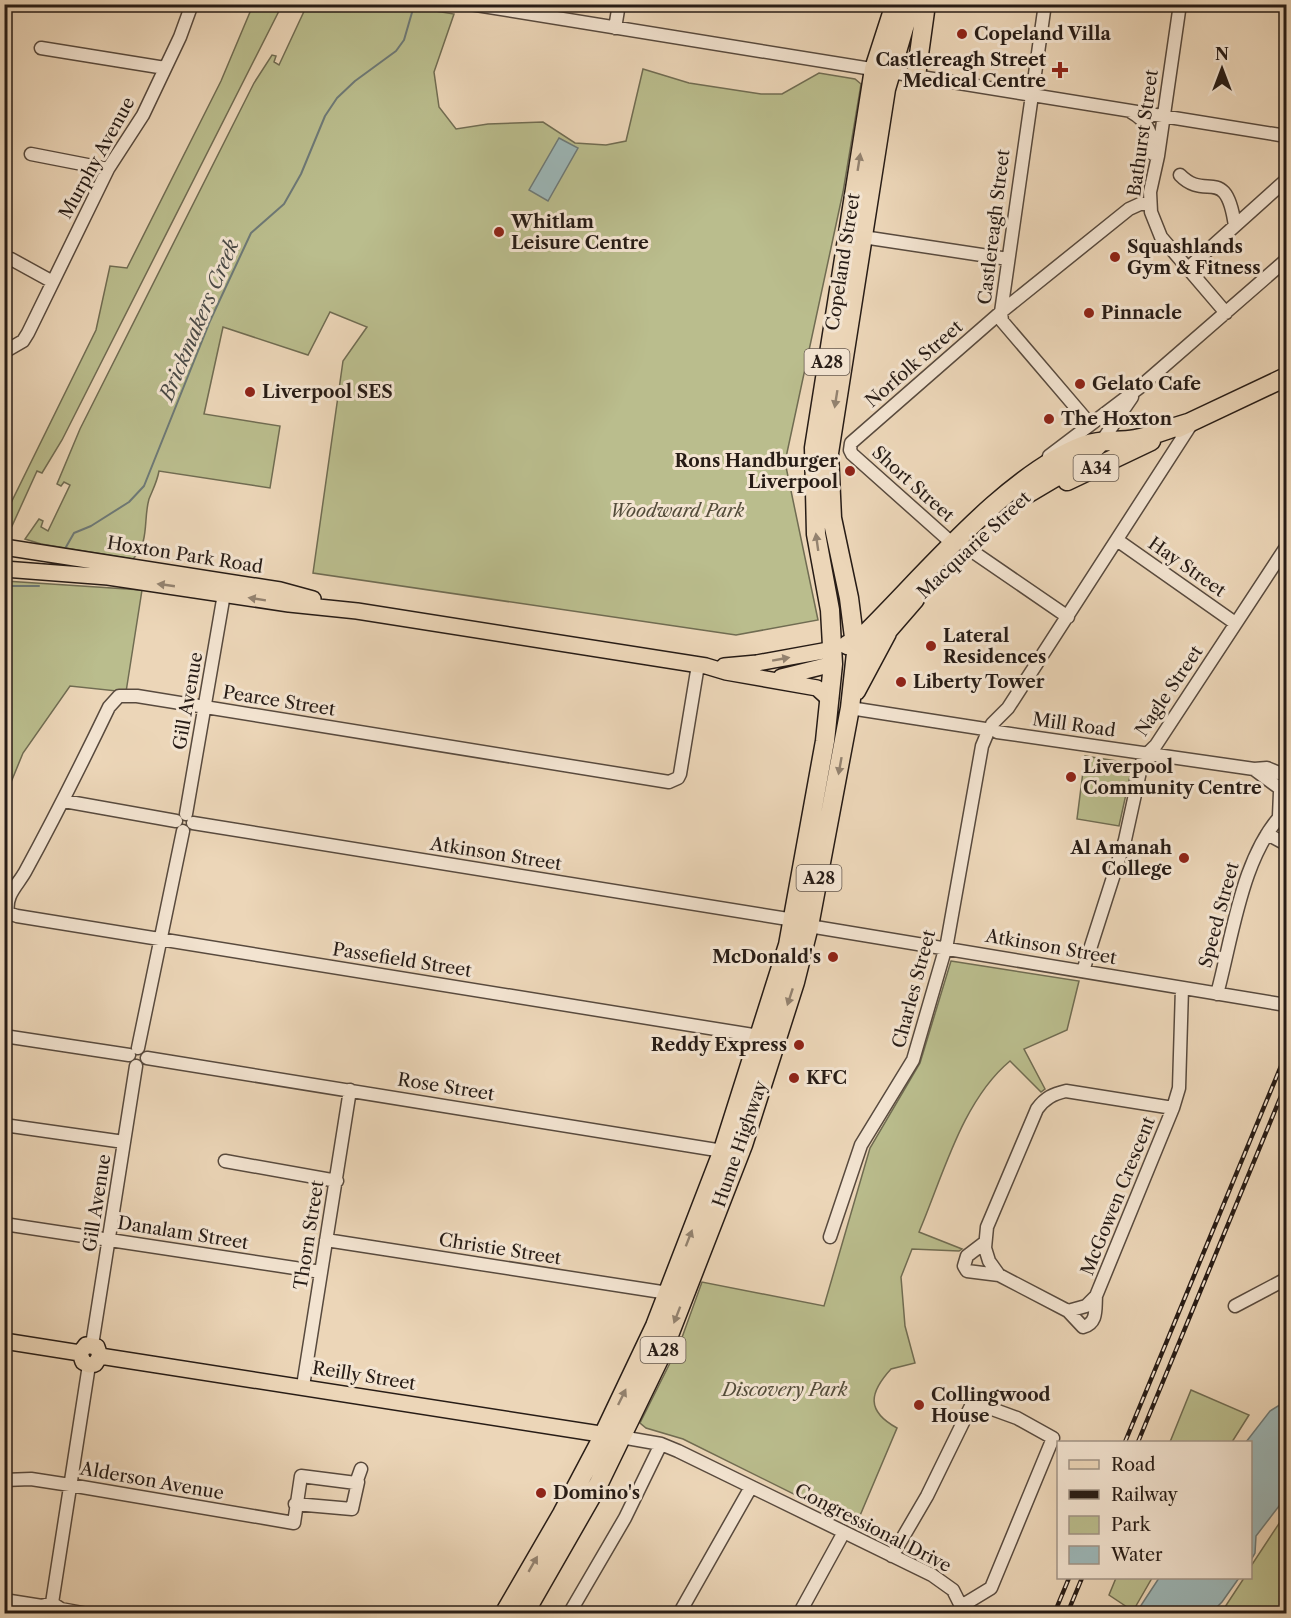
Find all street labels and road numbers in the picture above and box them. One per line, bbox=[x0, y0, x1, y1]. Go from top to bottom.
street label: Bathurst Street bbox=[1123, 67, 1163, 198]
street label: Murphy Avenue bbox=[54, 93, 140, 223]
street label: Castlereagh Street bbox=[974, 147, 1015, 306]
street label: Copeland Street bbox=[821, 191, 865, 332]
street label: Norfolk Street bbox=[861, 315, 968, 412]
road number: A28 bbox=[804, 349, 850, 375]
street label: Short Street bbox=[867, 441, 959, 527]
road number: A34 bbox=[1074, 455, 1118, 481]
street label: Macquarie Street bbox=[913, 486, 1036, 603]
street label: Hoxton Park Road bbox=[105, 532, 265, 578]
street label: Hay Street bbox=[1144, 532, 1231, 602]
street label: Nagle Street bbox=[1131, 641, 1208, 741]
street label: Gill Avenue bbox=[169, 650, 207, 752]
street label: Pearce Street bbox=[221, 681, 337, 721]
street label: Mill Road bbox=[1031, 708, 1117, 742]
street label: Atkinson Street bbox=[428, 833, 564, 875]
street label: Speed Street bbox=[1194, 859, 1244, 970]
road number: A28 bbox=[796, 865, 842, 891]
street label: Atkinson Street bbox=[983, 924, 1119, 969]
street label: Charles Street bbox=[888, 927, 940, 1050]
street label: Passefield Street bbox=[331, 938, 474, 982]
street label: Rose Street bbox=[396, 1068, 497, 1106]
street label: Hume Highway bbox=[708, 1077, 772, 1210]
street label: McGowen Crescent bbox=[1076, 1113, 1160, 1279]
street label: Gill Avenue bbox=[78, 1153, 116, 1253]
street label: Thorn Street bbox=[289, 1178, 329, 1291]
street label: Danalam Street bbox=[116, 1212, 251, 1254]
street label: Christie Street bbox=[437, 1228, 563, 1270]
road number: A28 bbox=[640, 1337, 686, 1363]
street label: Reilly Street bbox=[311, 1357, 418, 1395]
street label: Alderson Avenue bbox=[77, 1457, 226, 1504]
street label: Congressional Drive bbox=[791, 1479, 955, 1577]

